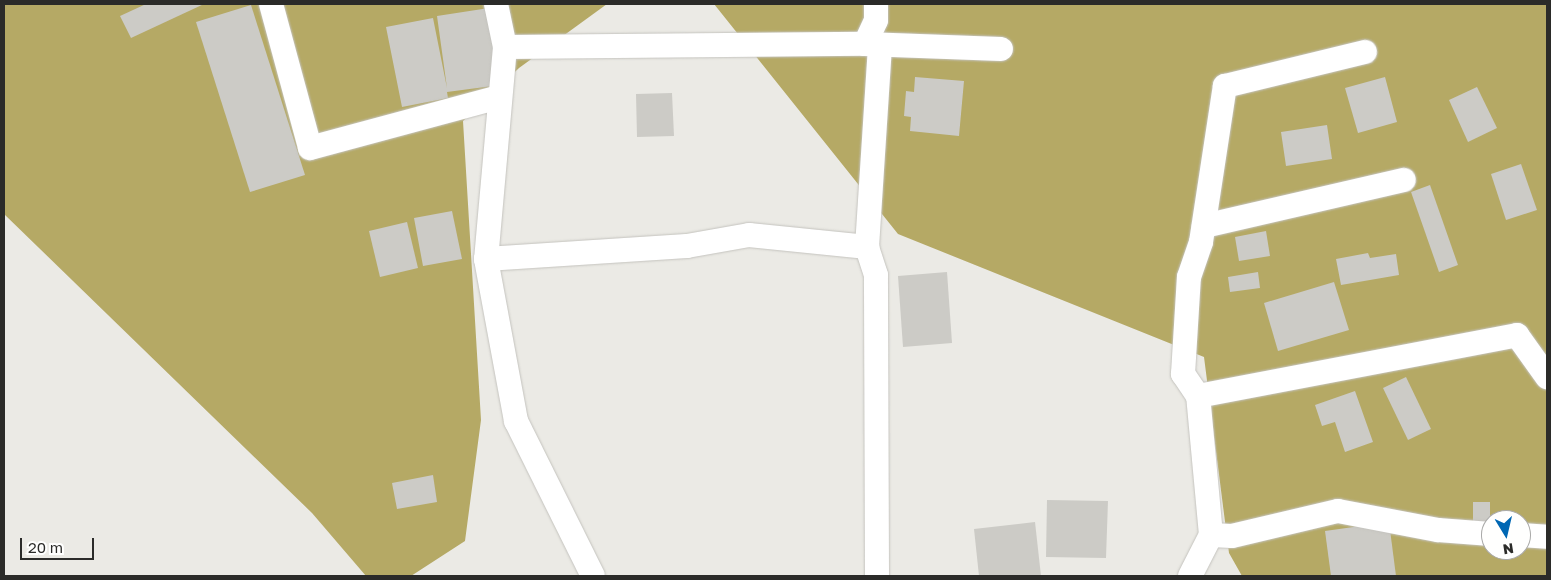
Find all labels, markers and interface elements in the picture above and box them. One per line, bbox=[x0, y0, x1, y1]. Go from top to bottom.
north arrow bbox=[1481, 510, 1531, 560]
scale bar bbox=[22, 528, 96, 560]
text: 20 m bbox=[28, 538, 63, 556]
text: N bbox=[1502, 540, 1515, 559]

